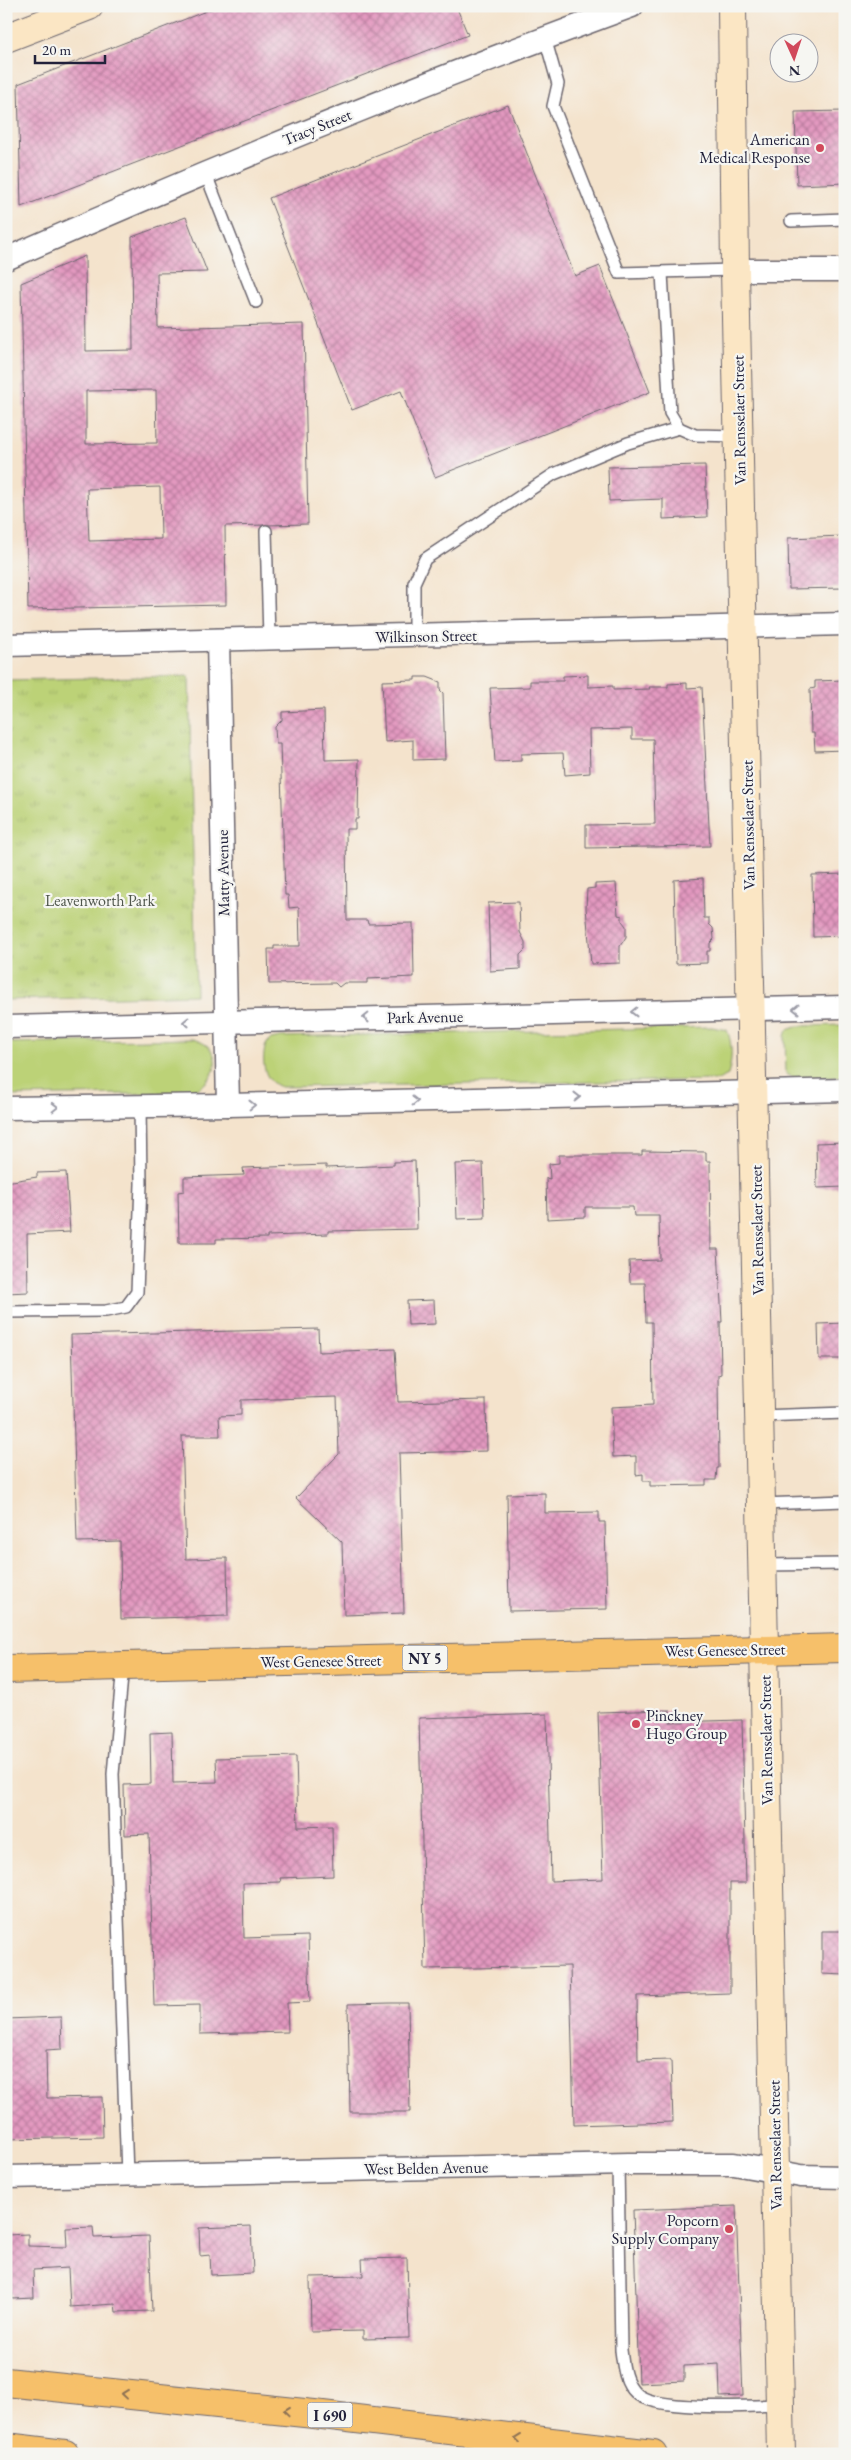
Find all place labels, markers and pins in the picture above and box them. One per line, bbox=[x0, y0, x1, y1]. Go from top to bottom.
place label: American Medical Response bbox=[699, 129, 811, 168]
marker: American Medical Response bbox=[814, 142, 826, 154]
place label: Pinckney Hugo Group bbox=[646, 1705, 727, 1744]
marker: Pinckney Hugo Group bbox=[630, 1718, 642, 1730]
place label: Popcorn Supply Company bbox=[612, 2210, 720, 2249]
marker: Popcorn Supply Company bbox=[723, 2223, 735, 2235]

